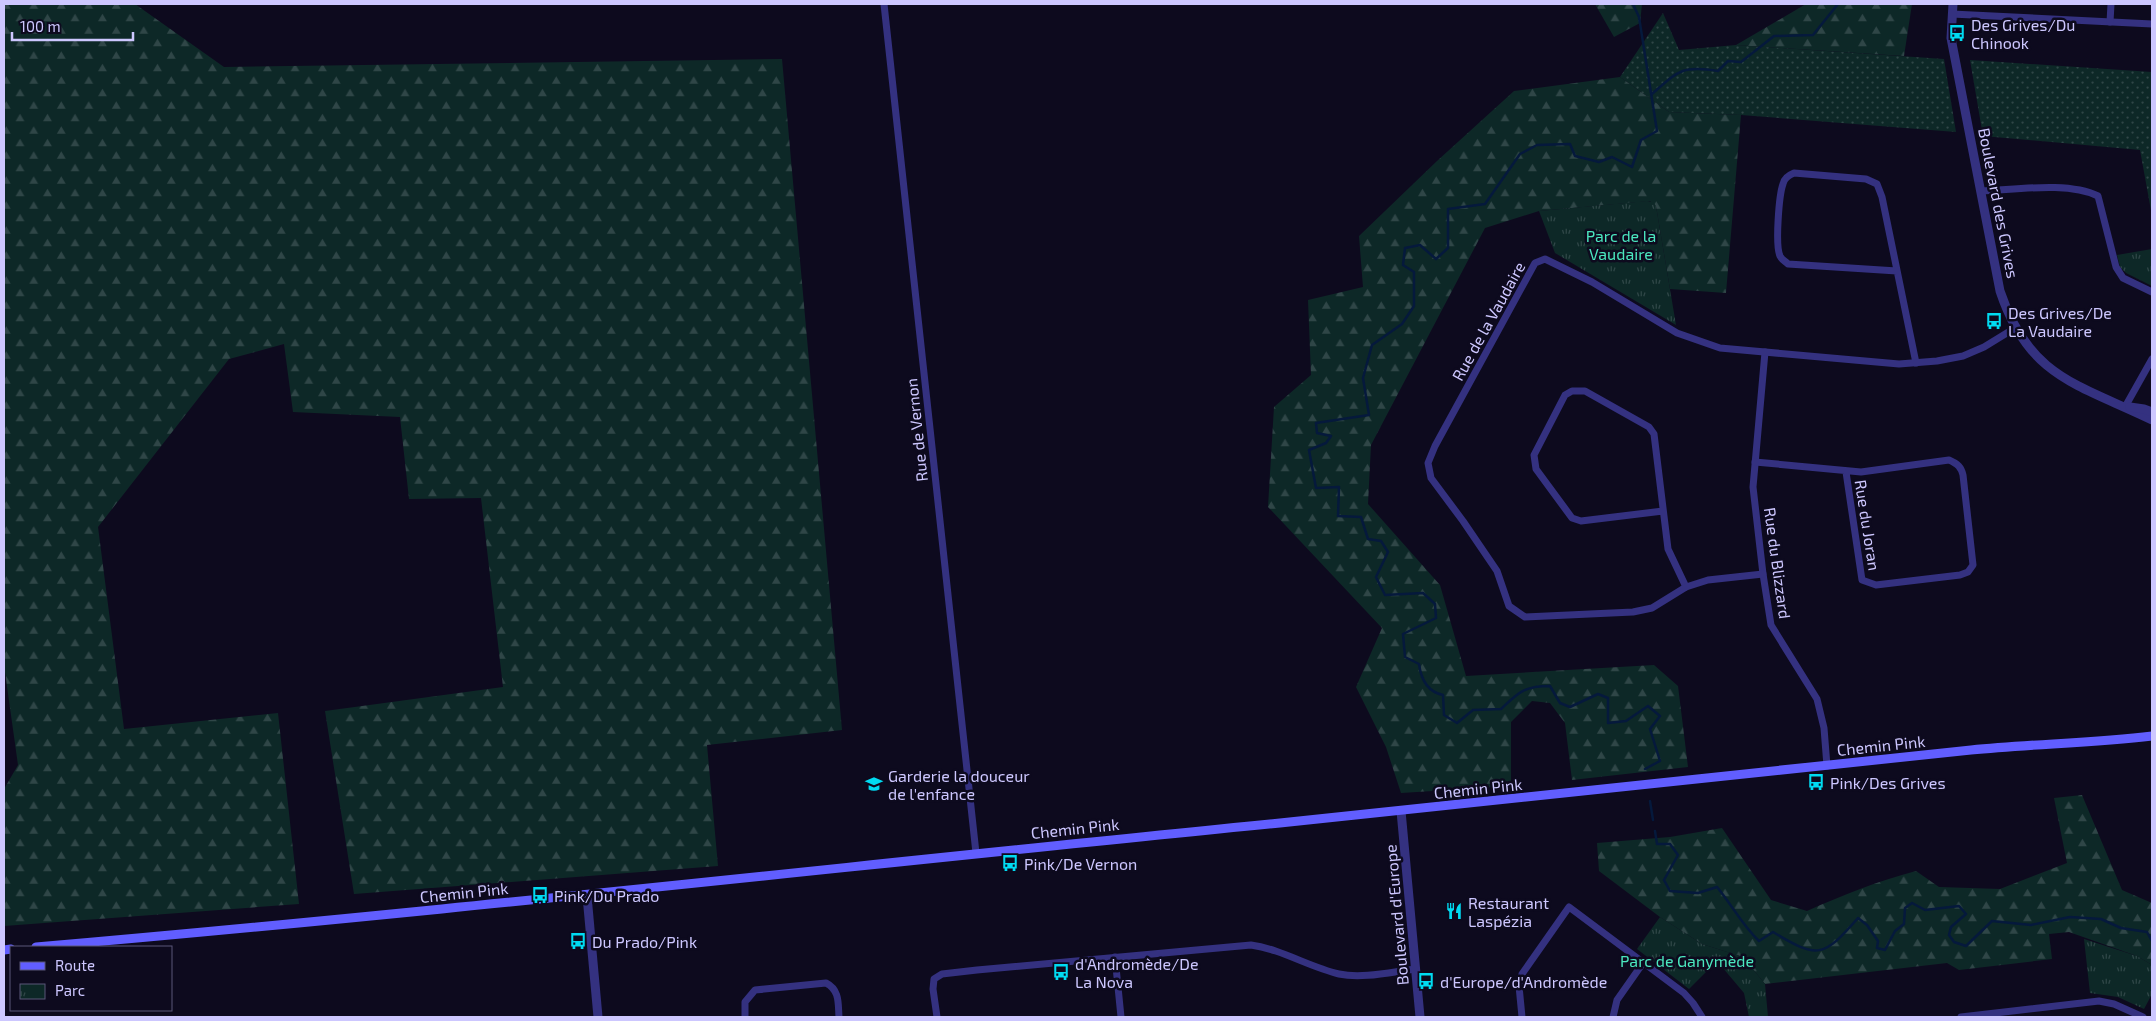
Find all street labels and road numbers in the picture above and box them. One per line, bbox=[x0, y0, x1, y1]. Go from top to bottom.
street label: Boulevard des Grives bbox=[1975, 126, 2023, 280]
street label: Rue de la Vaudaire bbox=[1447, 258, 1529, 384]
street label: Rue de Vernon bbox=[901, 377, 931, 483]
street label: Rue du Joran bbox=[1851, 478, 1885, 572]
street label: Rue du Blizzard bbox=[1761, 506, 1795, 620]
street label: Chemin Pink bbox=[1836, 731, 1926, 759]
street label: Chemin Pink bbox=[1433, 774, 1523, 802]
street label: Chemin Pink bbox=[1030, 814, 1120, 842]
street label: Boulevard d'Europe bbox=[1380, 844, 1412, 986]
street label: Chemin Pink bbox=[419, 878, 509, 906]

